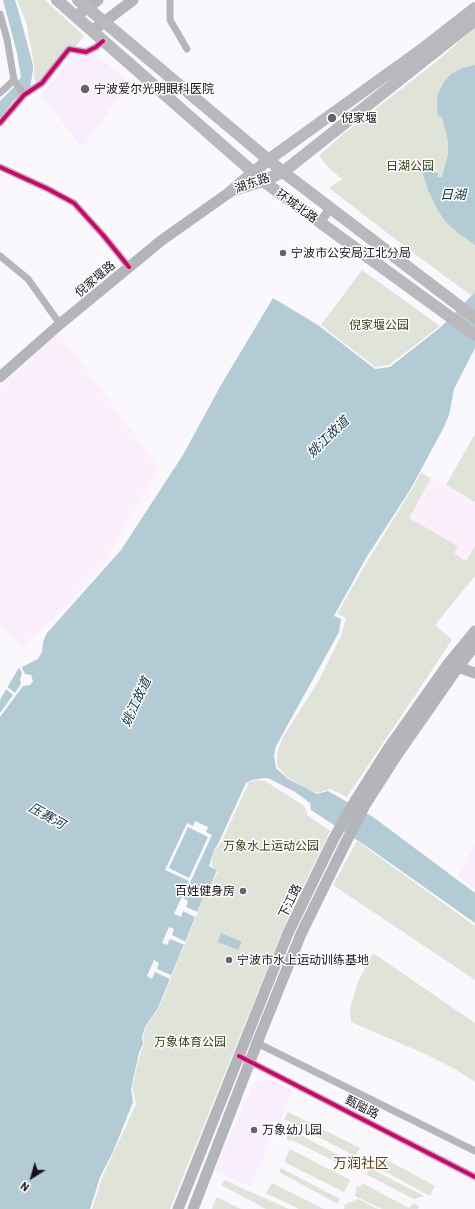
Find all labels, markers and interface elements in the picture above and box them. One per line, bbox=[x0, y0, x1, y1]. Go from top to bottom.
place label: 宁波爱尔光明眼科医院 bbox=[94, 82, 214, 96]
marker: 宁波爱尔光明眼科医院 bbox=[79, 83, 91, 95]
place label: 倪家堰 bbox=[341, 111, 377, 125]
marker: 倪家堰 bbox=[326, 112, 338, 124]
park label: 日湖公园 bbox=[386, 159, 434, 173]
street label: 湖东路 bbox=[233, 170, 271, 196]
street label: 环城北路 bbox=[273, 186, 321, 226]
water label: 日湖 bbox=[440, 187, 466, 203]
place label: 宁波市公安局江北分局 bbox=[291, 246, 411, 260]
marker: 宁波市公安局江北分局 bbox=[278, 248, 288, 258]
street label: 倪家堰路 bbox=[72, 258, 118, 300]
park label: 倪家堰公园 bbox=[349, 318, 409, 332]
water label: 姚江故道 bbox=[304, 413, 352, 461]
water label: 姚江故道 bbox=[118, 675, 154, 729]
water label: 压赛河 bbox=[26, 800, 68, 832]
park label: 万象水上运动公园 bbox=[223, 839, 319, 853]
street label: 下江路 bbox=[276, 882, 304, 920]
place label: 百姓健身房 bbox=[175, 884, 235, 898]
marker: 百姓健身房 bbox=[238, 886, 248, 896]
place label: 宁波市水上运动训练基地 bbox=[237, 953, 369, 967]
marker: 宁波市水上运动训练基地 bbox=[224, 955, 234, 965]
park label: 万象体育公园 bbox=[154, 1035, 226, 1049]
street label: 甄隘路 bbox=[343, 1092, 381, 1122]
place label: 万象幼儿园 bbox=[262, 1123, 322, 1137]
marker: 万象幼儿园 bbox=[249, 1125, 259, 1135]
district label: 万润社区 bbox=[333, 1155, 389, 1171]
north arrow bbox=[12, 1157, 52, 1197]
text: N bbox=[18, 1180, 31, 1194]

